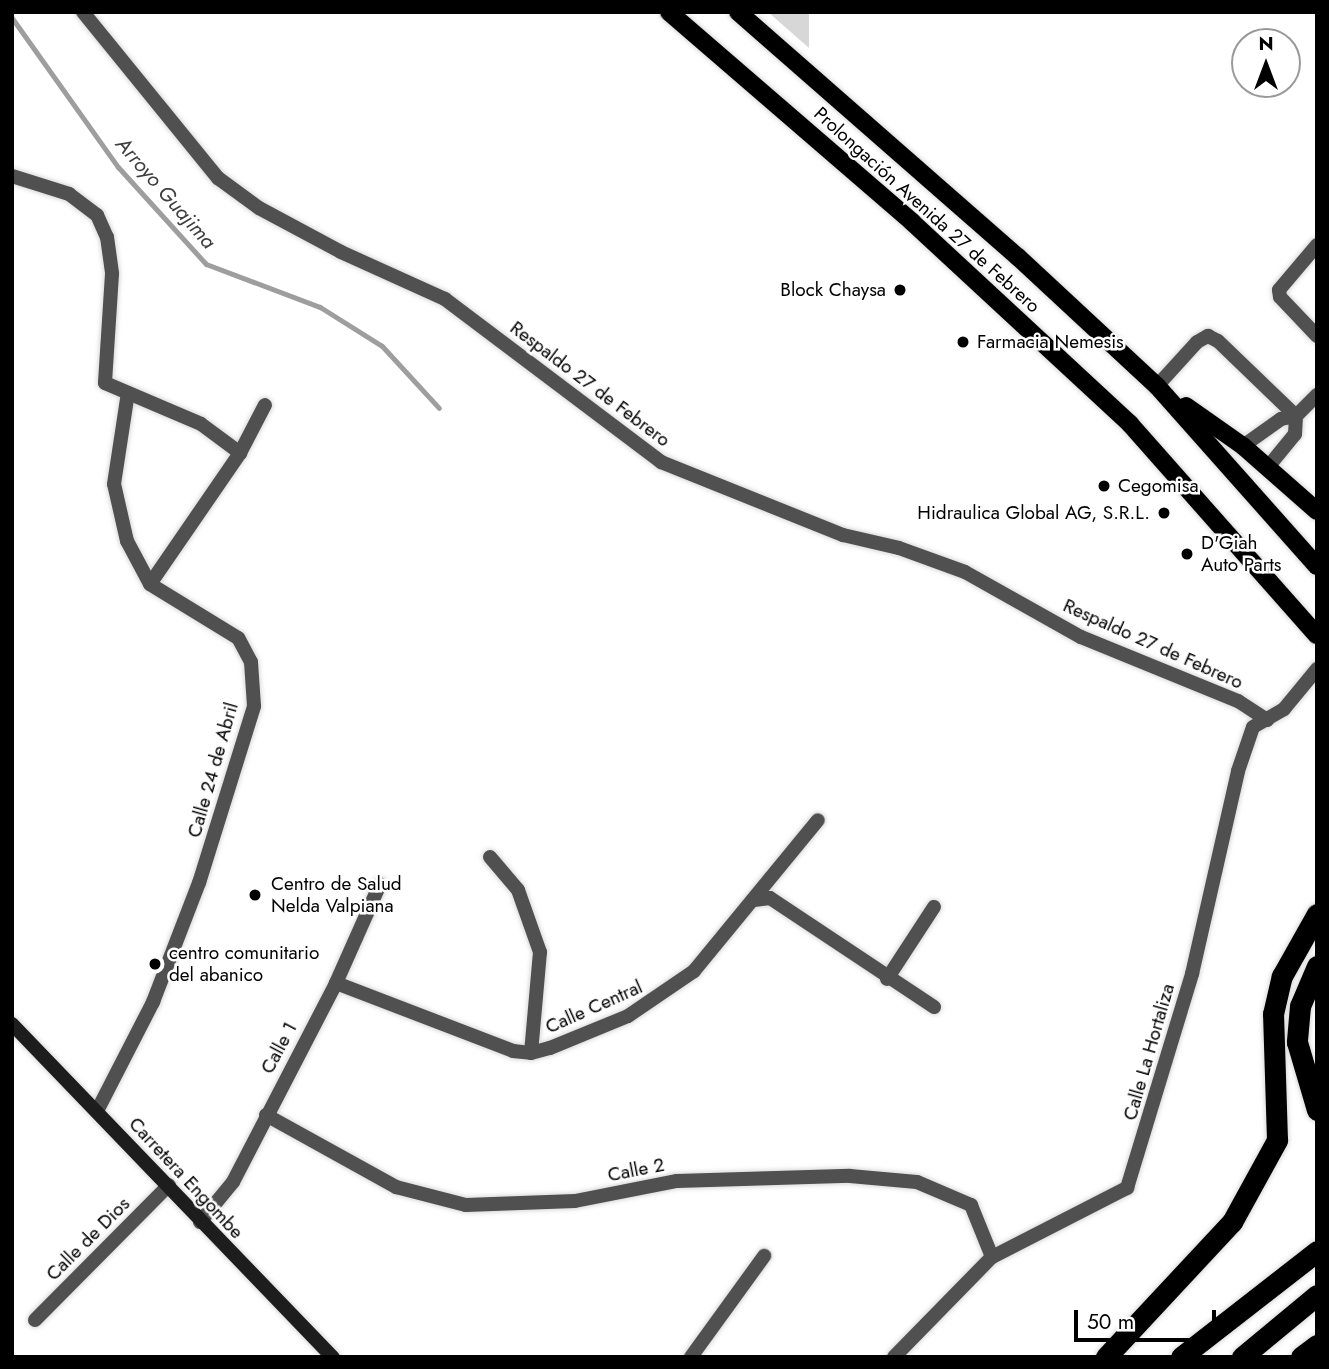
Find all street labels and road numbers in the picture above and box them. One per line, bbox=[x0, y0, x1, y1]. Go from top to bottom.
street label: Prolongación Avenida 27 de Febrero bbox=[809, 102, 1045, 318]
street label: Respaldo 27 de Febrero bbox=[506, 316, 674, 452]
street label: Respaldo 27 de Febrero bbox=[1060, 594, 1246, 694]
street label: Calle 24 de Abril bbox=[183, 700, 243, 840]
street label: Calle Central bbox=[542, 975, 646, 1039]
street label: Calle La Hortaliza bbox=[1119, 981, 1179, 1123]
street label: Calle 1 bbox=[256, 1018, 302, 1078]
street label: Carretera Engombe bbox=[124, 1113, 248, 1243]
street label: Calle 2 bbox=[606, 1153, 666, 1187]
street label: Calle de Dios bbox=[42, 1193, 134, 1285]

